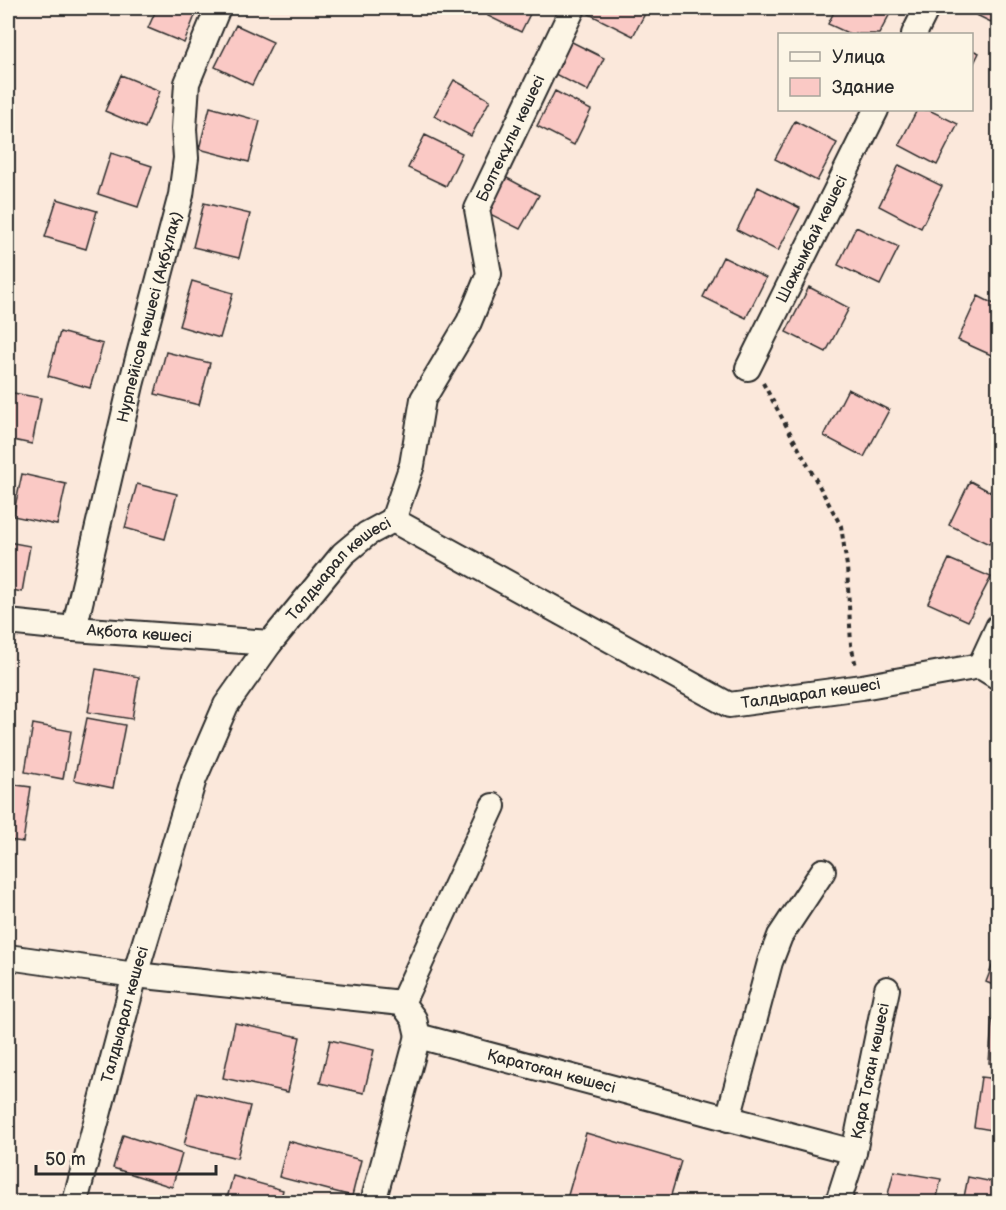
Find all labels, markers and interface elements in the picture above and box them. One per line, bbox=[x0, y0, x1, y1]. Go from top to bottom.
legend bbox=[778, 33, 973, 111]
text: Улица bbox=[832, 47, 886, 68]
street label: Болтекұлы көшесі bbox=[472, 72, 549, 205]
text: Здание bbox=[832, 77, 894, 98]
street label: Шажымбай көшесі bbox=[772, 172, 852, 306]
street label: Нурпейісов көшесі (Ақбұлақ) bbox=[113, 209, 186, 424]
street label: Талдыарал көшесі bbox=[283, 513, 394, 625]
street label: Ақбота көшесі bbox=[85, 620, 193, 647]
street label: Талдыарал көшесі bbox=[740, 674, 882, 713]
street label: Талдыарал көшесі bbox=[97, 944, 153, 1085]
street label: Қара Тоған көшесі bbox=[847, 1001, 893, 1141]
street label: Қаратоған көшесі bbox=[485, 1045, 618, 1098]
scale bar bbox=[36, 1138, 216, 1176]
text: 50 m bbox=[45, 1149, 86, 1170]

